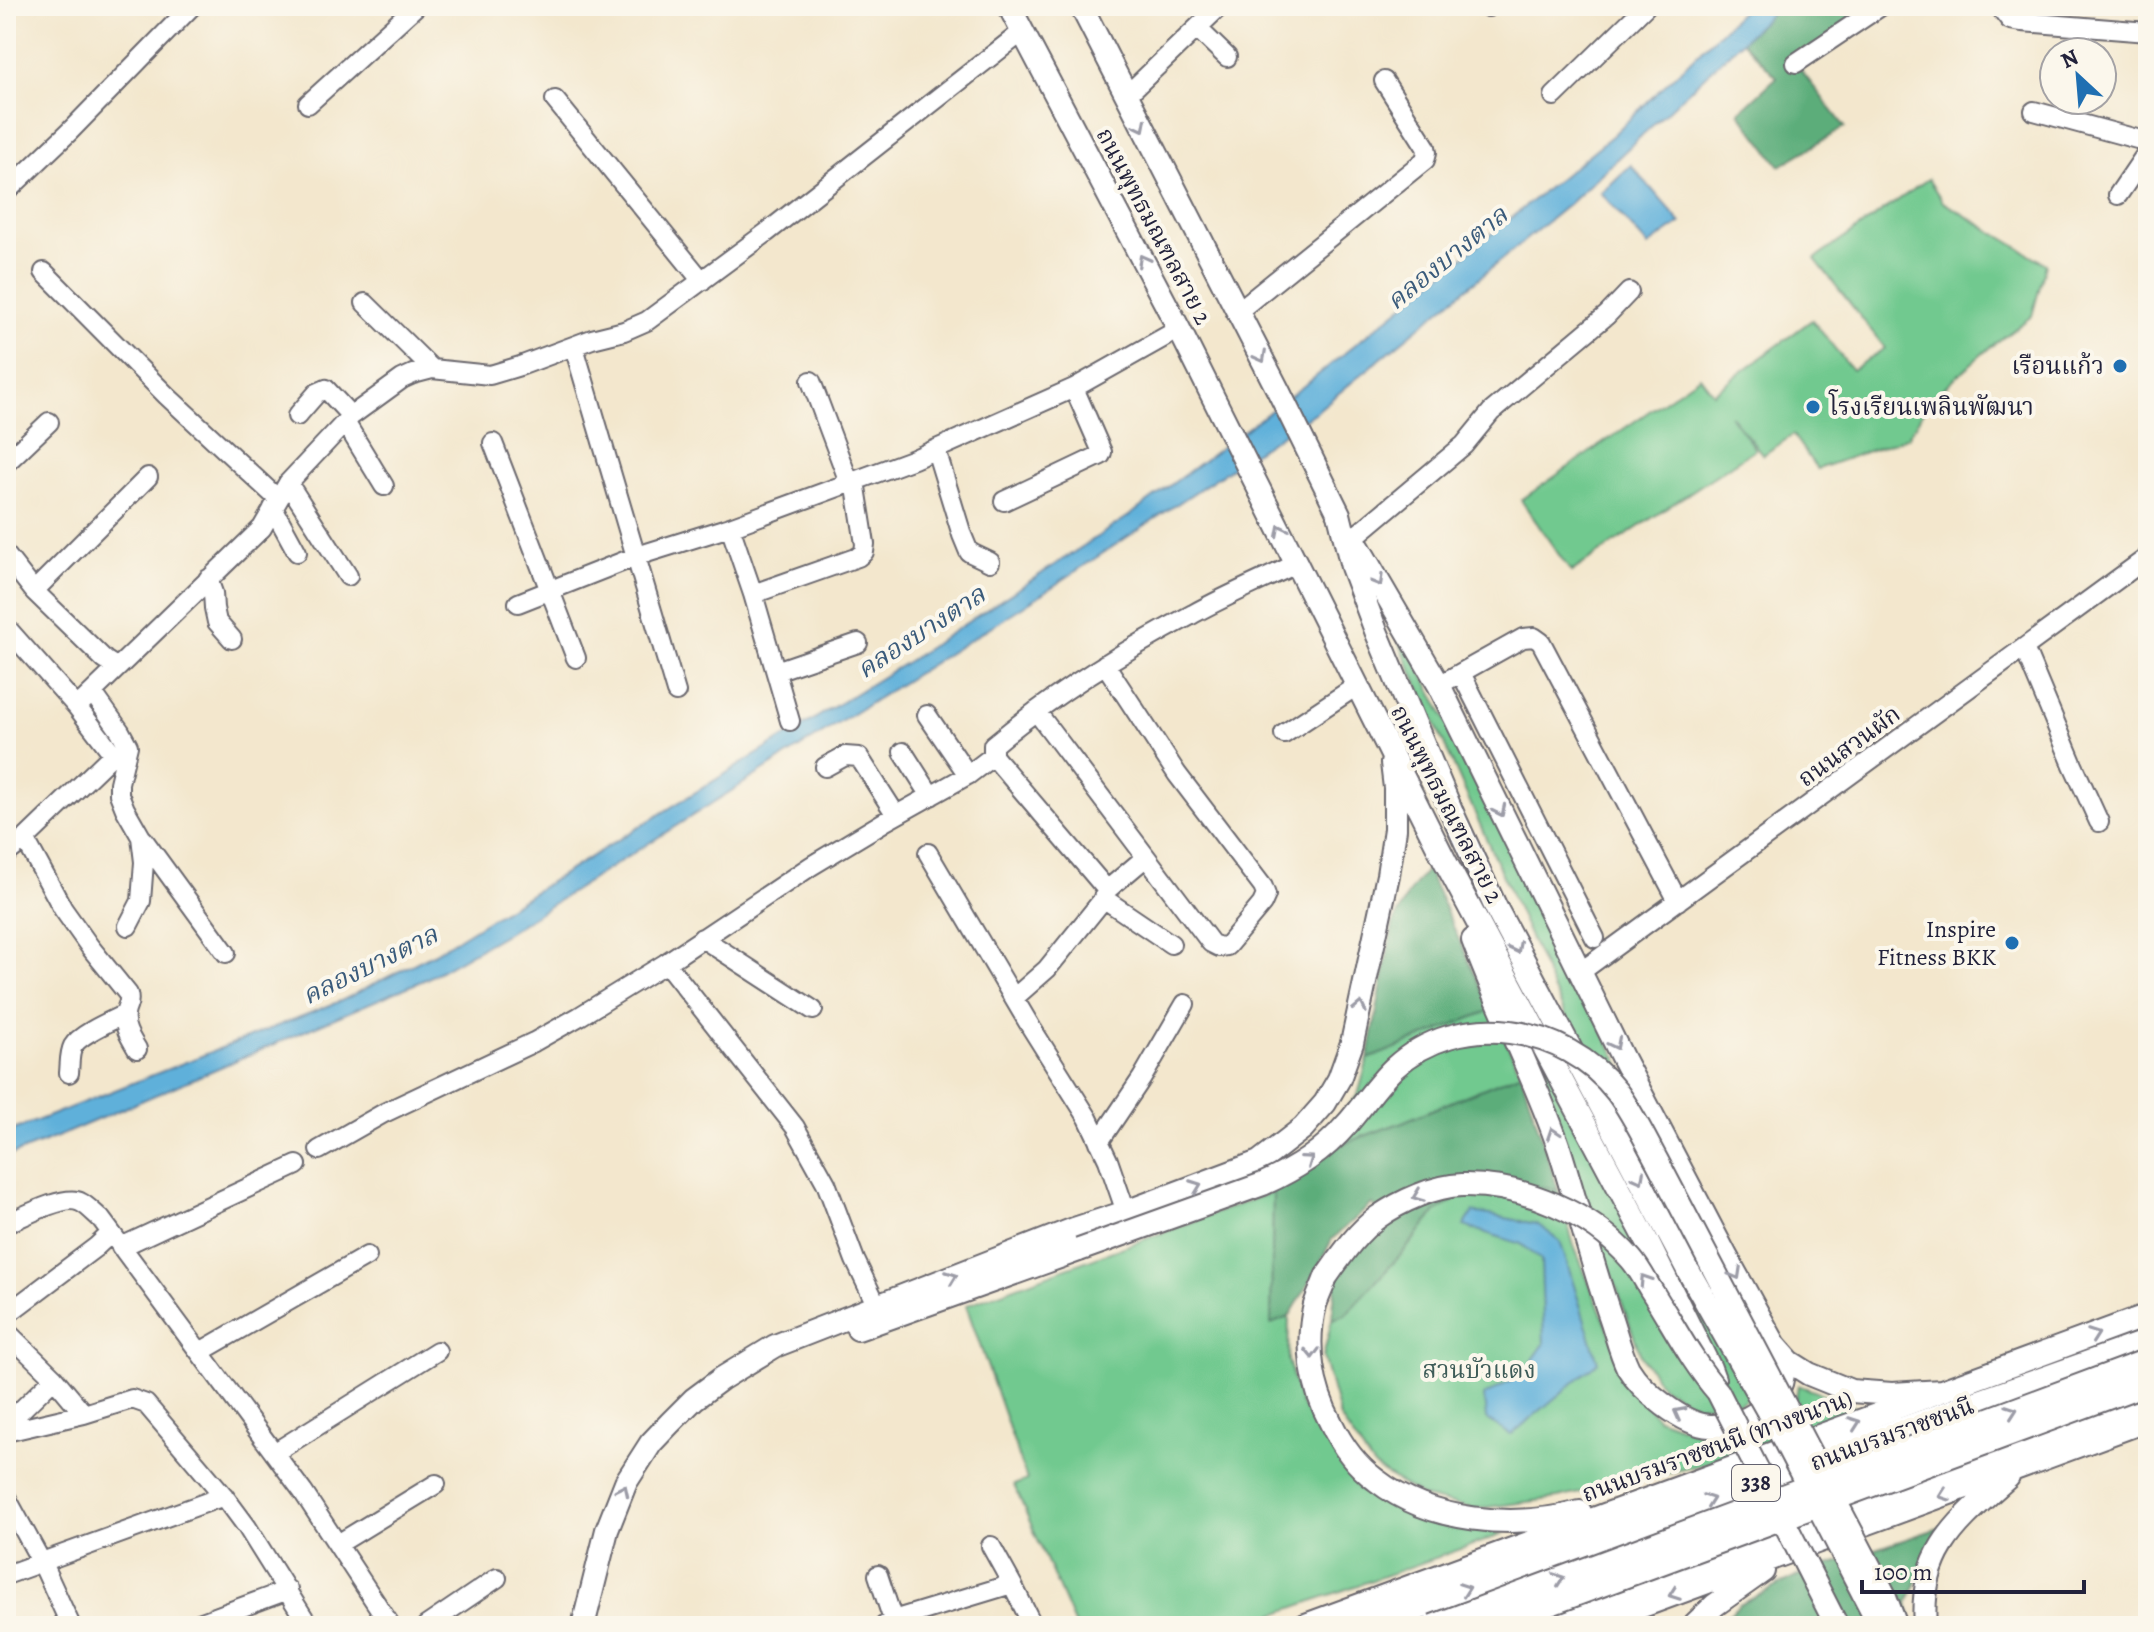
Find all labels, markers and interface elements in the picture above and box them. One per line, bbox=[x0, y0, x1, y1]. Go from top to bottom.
north arrow bbox=[2038, 36, 2118, 116]
text: N bbox=[2056, 42, 2083, 76]
one-way arrow bbox=[1132, 117, 1147, 132]
street label: ถนนพุทธมณฑลสาย 2 bbox=[1089, 122, 1219, 330]
water label: คลองบางตาล bbox=[1379, 197, 1516, 318]
one-way arrow bbox=[1137, 253, 1152, 268]
one-way arrow bbox=[1251, 348, 1266, 363]
place label: เรือนแก้ว bbox=[2011, 350, 2104, 382]
marker: เรือนแก้ว bbox=[2111, 357, 2129, 375]
place label: โรงเรียนเพลินพัฒนา bbox=[1828, 389, 2034, 423]
marker: โรงเรียนเพลินพัฒนา bbox=[1804, 398, 1822, 416]
one-way arrow bbox=[1275, 523, 1291, 538]
one-way arrow bbox=[1368, 572, 1384, 587]
water label: คลองบางตาล bbox=[850, 576, 993, 687]
street label: ถนนสวนผัก bbox=[1791, 698, 1907, 794]
street label: ถนนพุทธมณฑลสาย 2 bbox=[1383, 699, 1511, 909]
one-way arrow bbox=[1490, 802, 1506, 817]
place label: Inspire Fitness BKK bbox=[1877, 913, 1996, 973]
water label: คลองบางตาล bbox=[296, 916, 445, 1013]
marker: Inspire Fitness BKK bbox=[2003, 934, 2021, 952]
one-way arrow bbox=[1507, 940, 1522, 955]
one-way arrow bbox=[1351, 1000, 1368, 1014]
one-way arrow bbox=[1605, 1036, 1621, 1050]
one-way arrow bbox=[1547, 1127, 1563, 1141]
one-way arrow bbox=[1299, 1155, 1313, 1170]
one-way arrow bbox=[1629, 1169, 1644, 1184]
one-way arrow bbox=[1188, 1179, 1202, 1196]
one-way arrow bbox=[1412, 1186, 1426, 1203]
one-way arrow bbox=[1726, 1265, 1742, 1280]
one-way arrow bbox=[944, 1270, 958, 1287]
one-way arrow bbox=[1639, 1274, 1654, 1289]
one-way arrow bbox=[2086, 1328, 2100, 1345]
one-way arrow bbox=[1303, 1347, 1320, 1360]
park label: สวนบัวแดง bbox=[1422, 1354, 1536, 1386]
street label: ถนนบรมราชชนนี (ทางขนาน) bbox=[1577, 1382, 1857, 1510]
street label: ถนนบรมราชชนนี bbox=[1806, 1390, 1978, 1478]
one-way arrow bbox=[2004, 1404, 2018, 1421]
one-way arrow bbox=[1673, 1408, 1688, 1423]
one-way arrow bbox=[1848, 1416, 1862, 1433]
road number: 338 bbox=[1732, 1465, 1780, 1501]
one-way arrow bbox=[613, 1484, 629, 1499]
one-way arrow bbox=[1938, 1485, 1952, 1502]
one-way arrow bbox=[1701, 1493, 1715, 1510]
scale bar bbox=[1862, 1544, 2084, 1594]
text: 100 m bbox=[1874, 1556, 1933, 1588]
one-way arrow bbox=[1551, 1572, 1565, 1589]
one-way arrow bbox=[1457, 1583, 1471, 1599]
one-way arrow bbox=[1668, 1585, 1682, 1601]

